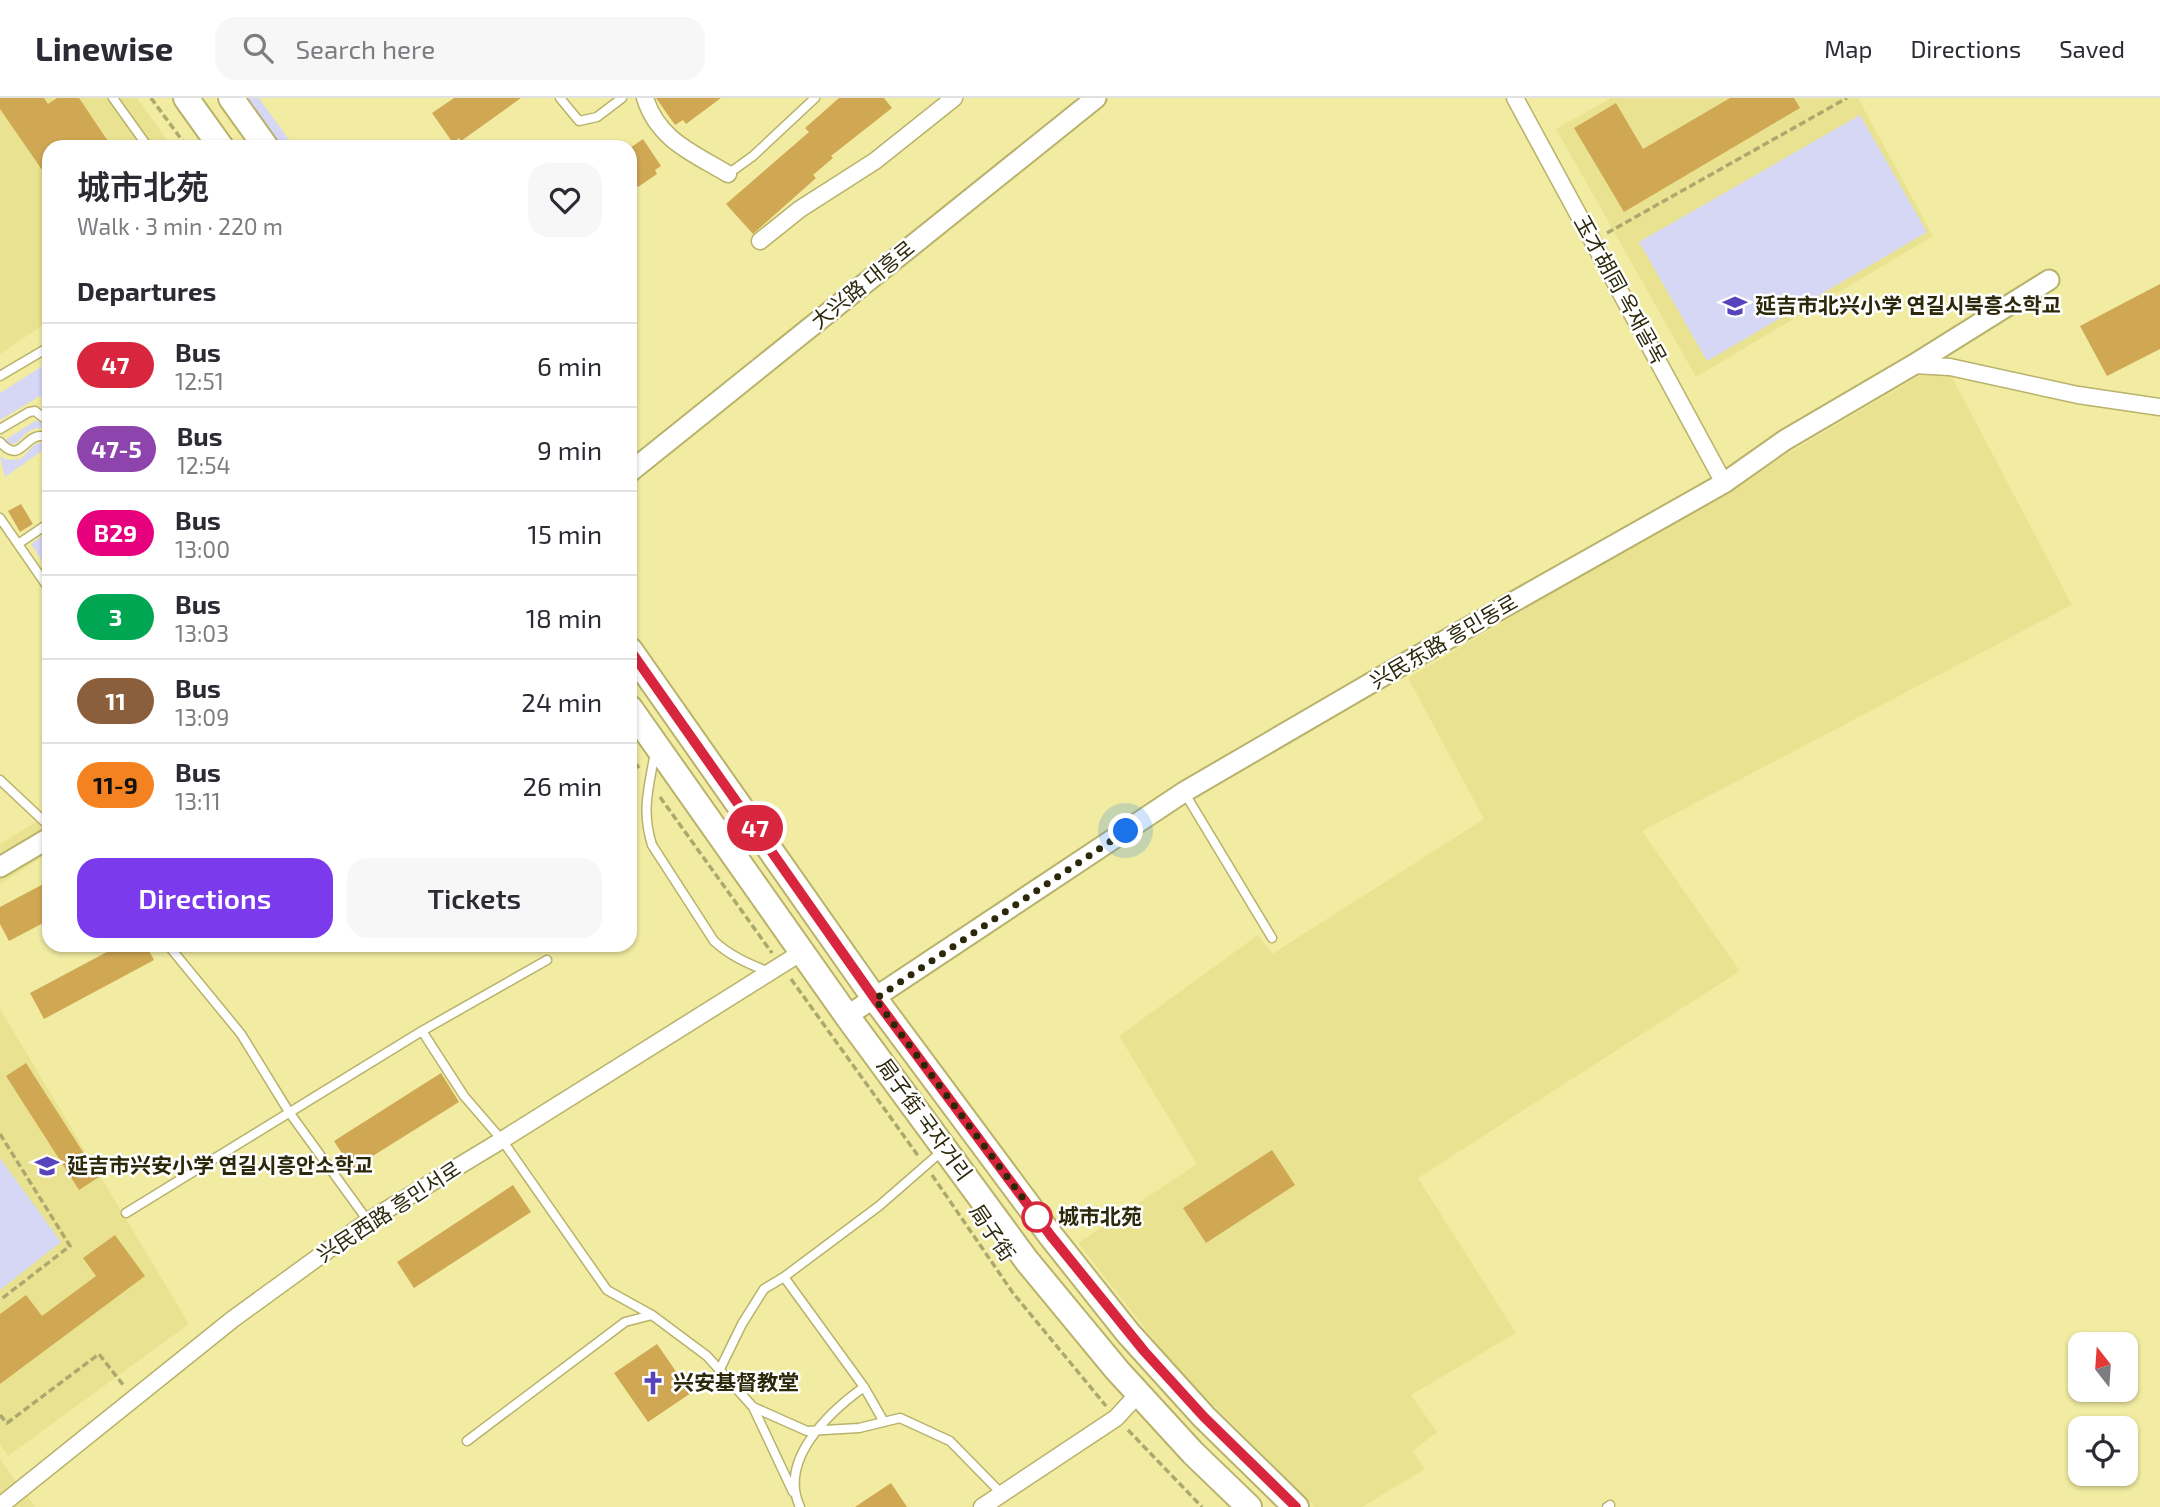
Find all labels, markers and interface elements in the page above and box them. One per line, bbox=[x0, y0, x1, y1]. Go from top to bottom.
search box bbox=[215, 17, 705, 80]
text: Linewise bbox=[35, 28, 173, 68]
icon: search bbox=[239, 29, 277, 67]
text: Search here bbox=[295, 33, 435, 64]
text: Map bbox=[1824, 34, 1872, 63]
text: Directions bbox=[1910, 34, 2021, 63]
text: Saved bbox=[2059, 34, 2125, 63]
button: heart bbox=[528, 163, 602, 237]
text: 城市北苑 bbox=[77, 166, 209, 206]
street label: 玉才胡同 옥재골목 bbox=[1570, 211, 1672, 368]
text: Walk · 3 min · 220 m bbox=[77, 212, 283, 240]
street label: 大兴路 대흥로 bbox=[805, 235, 919, 333]
text: Departures bbox=[77, 275, 216, 306]
school or university icon: 延吉市北兴小学 연길시북흥소학교 bbox=[1721, 292, 1749, 320]
place label: 延吉市北兴小学 연길시북흥소학교 bbox=[1755, 292, 2061, 317]
text: Bus bbox=[175, 336, 221, 367]
text: 47 bbox=[102, 350, 129, 379]
text: 6 min bbox=[537, 350, 602, 381]
text: 12:51 bbox=[175, 367, 224, 395]
text: Bus bbox=[177, 420, 223, 451]
text: 47-5 bbox=[91, 434, 142, 463]
text: 9 min bbox=[537, 434, 602, 465]
text: 12:54 bbox=[177, 451, 231, 479]
text: Bus bbox=[175, 504, 221, 535]
text: B29 bbox=[94, 518, 137, 547]
text: 15 min bbox=[528, 518, 602, 549]
text: 13:00 bbox=[175, 535, 230, 563]
text: Bus bbox=[175, 588, 221, 619]
street label: 兴民东路 흥민동로 bbox=[1365, 588, 1521, 693]
text: 3 bbox=[109, 602, 122, 631]
text: 18 min bbox=[526, 602, 602, 633]
text: 13:03 bbox=[175, 619, 229, 647]
text: Bus bbox=[175, 672, 221, 703]
text: 11 bbox=[105, 686, 126, 715]
text: 24 min bbox=[521, 686, 602, 717]
text: 13:09 bbox=[175, 703, 229, 731]
text: Bus bbox=[175, 756, 221, 787]
text: 11-9 bbox=[93, 770, 138, 799]
text: 26 min bbox=[522, 770, 602, 801]
text: 13:11 bbox=[175, 787, 221, 815]
line badge: 47 bbox=[724, 805, 786, 851]
text: 47 bbox=[741, 813, 769, 842]
your location bbox=[1108, 813, 1143, 848]
button: Directions bbox=[77, 858, 333, 938]
button: Tickets bbox=[347, 858, 602, 938]
street label: 局子街 국자거리 bbox=[872, 1053, 978, 1185]
school or university icon: 延吉市兴安小学 연길시흥안소학교 bbox=[33, 1152, 61, 1180]
place label: 延吉市兴安小学 연길시흥안소학교 bbox=[67, 1152, 373, 1177]
street label: 兴民西路 흥민서로 bbox=[312, 1155, 465, 1266]
street label: 局子街 bbox=[965, 1199, 1021, 1265]
marker: 城市北苑 bbox=[1022, 1202, 1052, 1232]
place label: 城市北苑 bbox=[1058, 1203, 1142, 1228]
north arrow bbox=[2068, 1332, 2138, 1402]
map controls bbox=[2068, 1332, 2138, 1486]
church icon: 兴安基督教堂 bbox=[639, 1369, 667, 1397]
place label: 兴安基督教堂 bbox=[673, 1369, 799, 1394]
button: locate bbox=[2068, 1416, 2138, 1486]

